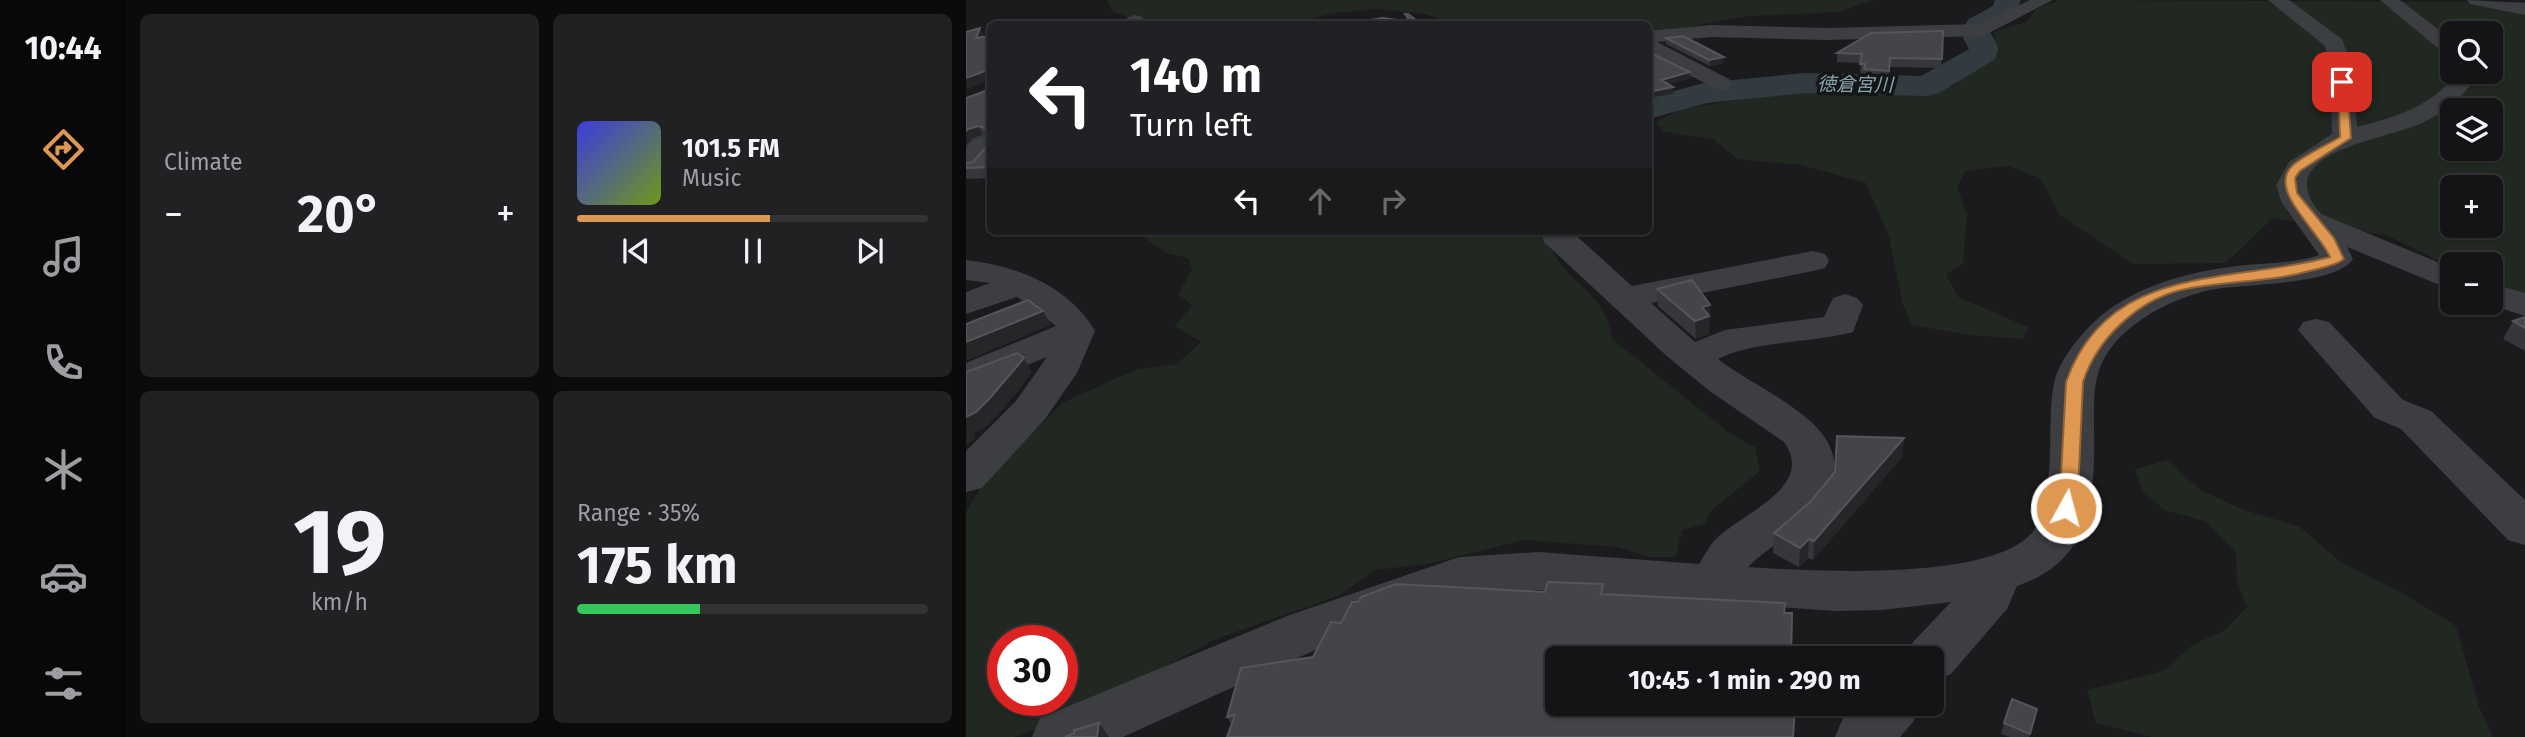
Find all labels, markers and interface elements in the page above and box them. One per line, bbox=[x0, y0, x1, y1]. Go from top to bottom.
map controls bbox=[2440, 21, 2503, 315]
button: search bbox=[2440, 21, 2503, 84]
text: 10:44 bbox=[24, 29, 102, 67]
text: 140 m bbox=[1130, 46, 1262, 105]
icon: left bbox=[1015, 49, 1106, 140]
pin bbox=[2312, 52, 2372, 112]
icon: arrive bbox=[2323, 63, 2361, 101]
water label: 徳倉宮川 bbox=[1817, 72, 1895, 97]
button: layers bbox=[2440, 98, 2503, 161]
text: Turn left bbox=[1130, 106, 1252, 144]
icon: directions bbox=[39, 125, 88, 174]
text: 101.5 FM bbox=[682, 133, 780, 164]
text: Climate bbox=[164, 148, 243, 176]
text: Music bbox=[682, 164, 742, 192]
button: + bbox=[2440, 175, 2503, 238]
icon: left bbox=[1228, 182, 1266, 220]
icon: ahead bbox=[1301, 182, 1339, 220]
icon: right bbox=[1374, 182, 1412, 220]
text: 20° bbox=[297, 183, 382, 246]
text: − bbox=[164, 191, 183, 237]
text: + bbox=[496, 191, 515, 237]
icon: music bbox=[39, 232, 88, 281]
icon: previous bbox=[617, 232, 655, 270]
icon: pause bbox=[734, 232, 772, 270]
icon: next bbox=[851, 232, 889, 270]
button: − bbox=[2440, 252, 2503, 315]
icon: phone bbox=[39, 338, 88, 387]
icon: climate bbox=[39, 445, 88, 494]
position arrow bbox=[2029, 471, 2103, 545]
text: 19 bbox=[293, 488, 386, 597]
text: Range · 35% bbox=[577, 499, 700, 527]
text: 175 km bbox=[577, 534, 738, 597]
icon: car bbox=[39, 552, 88, 601]
text: km/h bbox=[311, 588, 368, 616]
speed limit sign: 30 bbox=[987, 625, 1078, 716]
icon: filters bbox=[39, 659, 88, 708]
text: 10:45 · 1 min · 290 m bbox=[1628, 665, 1861, 696]

